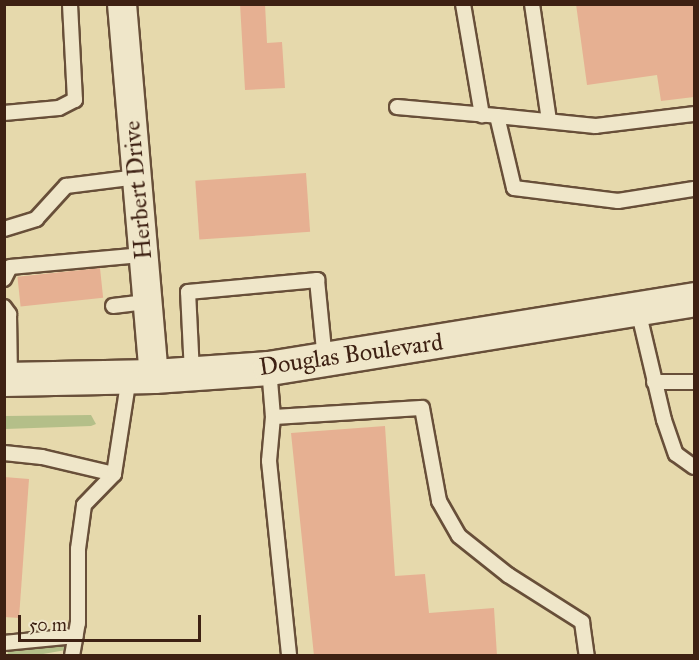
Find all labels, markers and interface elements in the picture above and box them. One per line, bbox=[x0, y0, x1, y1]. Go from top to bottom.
street label: Herbert Drive bbox=[118, 119, 158, 261]
street label: Douglas Boulevard bbox=[257, 328, 445, 382]
scale bar bbox=[21, 603, 204, 641]
text: 50 m bbox=[29, 614, 67, 636]

